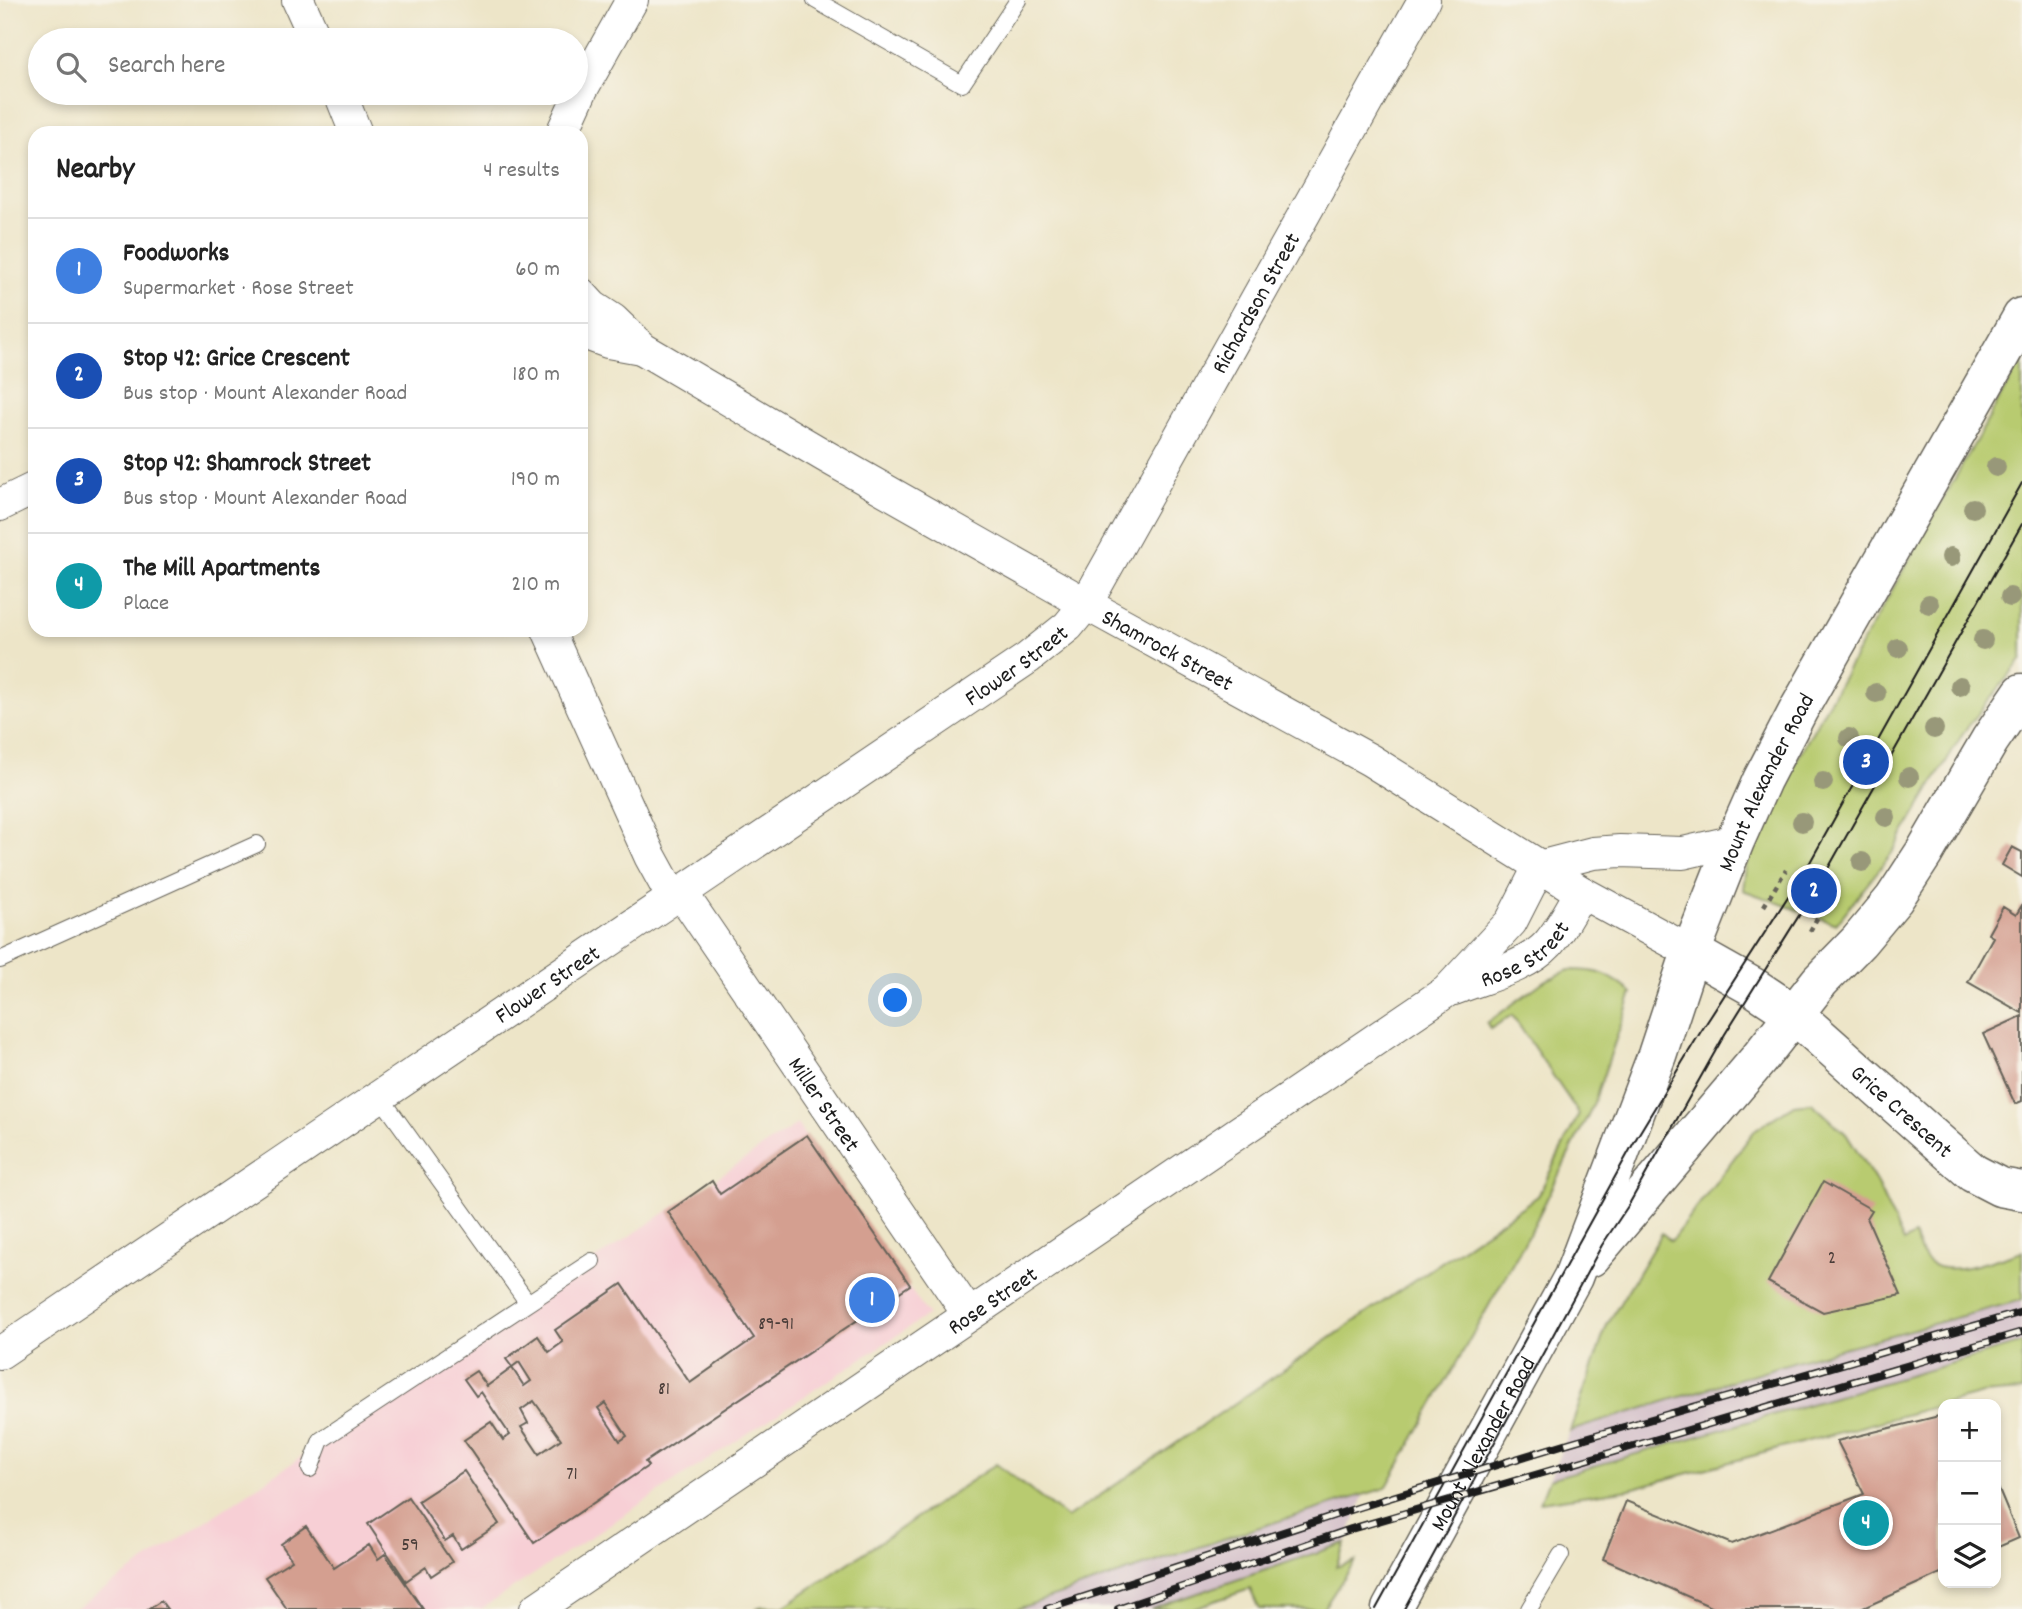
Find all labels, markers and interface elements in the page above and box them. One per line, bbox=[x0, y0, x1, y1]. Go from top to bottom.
search box bbox=[28, 28, 588, 105]
icon: search bbox=[52, 48, 90, 86]
text: Search here bbox=[108, 48, 226, 85]
text: Nearby bbox=[56, 150, 134, 193]
text: 4 results bbox=[483, 155, 560, 188]
street label: Richardson Street bbox=[1205, 228, 1311, 381]
text: Foodworks bbox=[123, 236, 230, 273]
text: 1 bbox=[76, 254, 82, 287]
text: 60 m bbox=[515, 254, 560, 287]
text: Supermarket · Rose Street bbox=[123, 273, 354, 306]
text: Stop 42: Grice Crescent bbox=[123, 341, 350, 378]
text: 2 bbox=[74, 359, 84, 392]
text: 180 m bbox=[512, 359, 560, 392]
text: Bus stop · Mount Alexander Road bbox=[123, 378, 407, 411]
text: Stop 42: Shamrock Street bbox=[123, 446, 371, 483]
text: 3 bbox=[74, 464, 84, 497]
text: 190 m bbox=[511, 464, 560, 497]
text: Bus stop · Mount Alexander Road bbox=[123, 483, 407, 516]
text: The Mill Apartments bbox=[123, 551, 321, 588]
text: 4 bbox=[74, 569, 84, 602]
text: 210 m bbox=[511, 569, 560, 602]
text: Place bbox=[123, 588, 169, 621]
street label: Shamrock Street bbox=[1094, 602, 1238, 702]
street label: Flower Street bbox=[959, 619, 1077, 716]
street label: Mount Alexander Road bbox=[1712, 688, 1824, 877]
pin: 3 bbox=[1843, 736, 1889, 788]
pin: 2 bbox=[1791, 865, 1837, 917]
street label: Rose Street bbox=[1477, 916, 1580, 998]
street label: Flower Street bbox=[489, 939, 608, 1034]
your location bbox=[878, 983, 912, 1017]
street label: Miller Street bbox=[778, 1051, 866, 1160]
street label: Grice Crescent bbox=[1842, 1058, 1959, 1168]
house number: 2 bbox=[1828, 1246, 1836, 1273]
street label: Rose Street bbox=[942, 1260, 1046, 1345]
pin: 1 bbox=[849, 1274, 895, 1326]
house number: 89-91 bbox=[758, 1312, 794, 1339]
street label: Mount Alexander Road bbox=[1424, 1352, 1546, 1538]
house number: 81 bbox=[658, 1377, 670, 1404]
map controls bbox=[1938, 1399, 2001, 1588]
button: + bbox=[1938, 1399, 2001, 1462]
house number: 71 bbox=[566, 1462, 578, 1489]
button: − bbox=[1938, 1462, 2001, 1525]
pin: 4 bbox=[1843, 1497, 1889, 1549]
button: layers bbox=[1938, 1525, 2001, 1588]
house number: 59 bbox=[401, 1533, 419, 1560]

